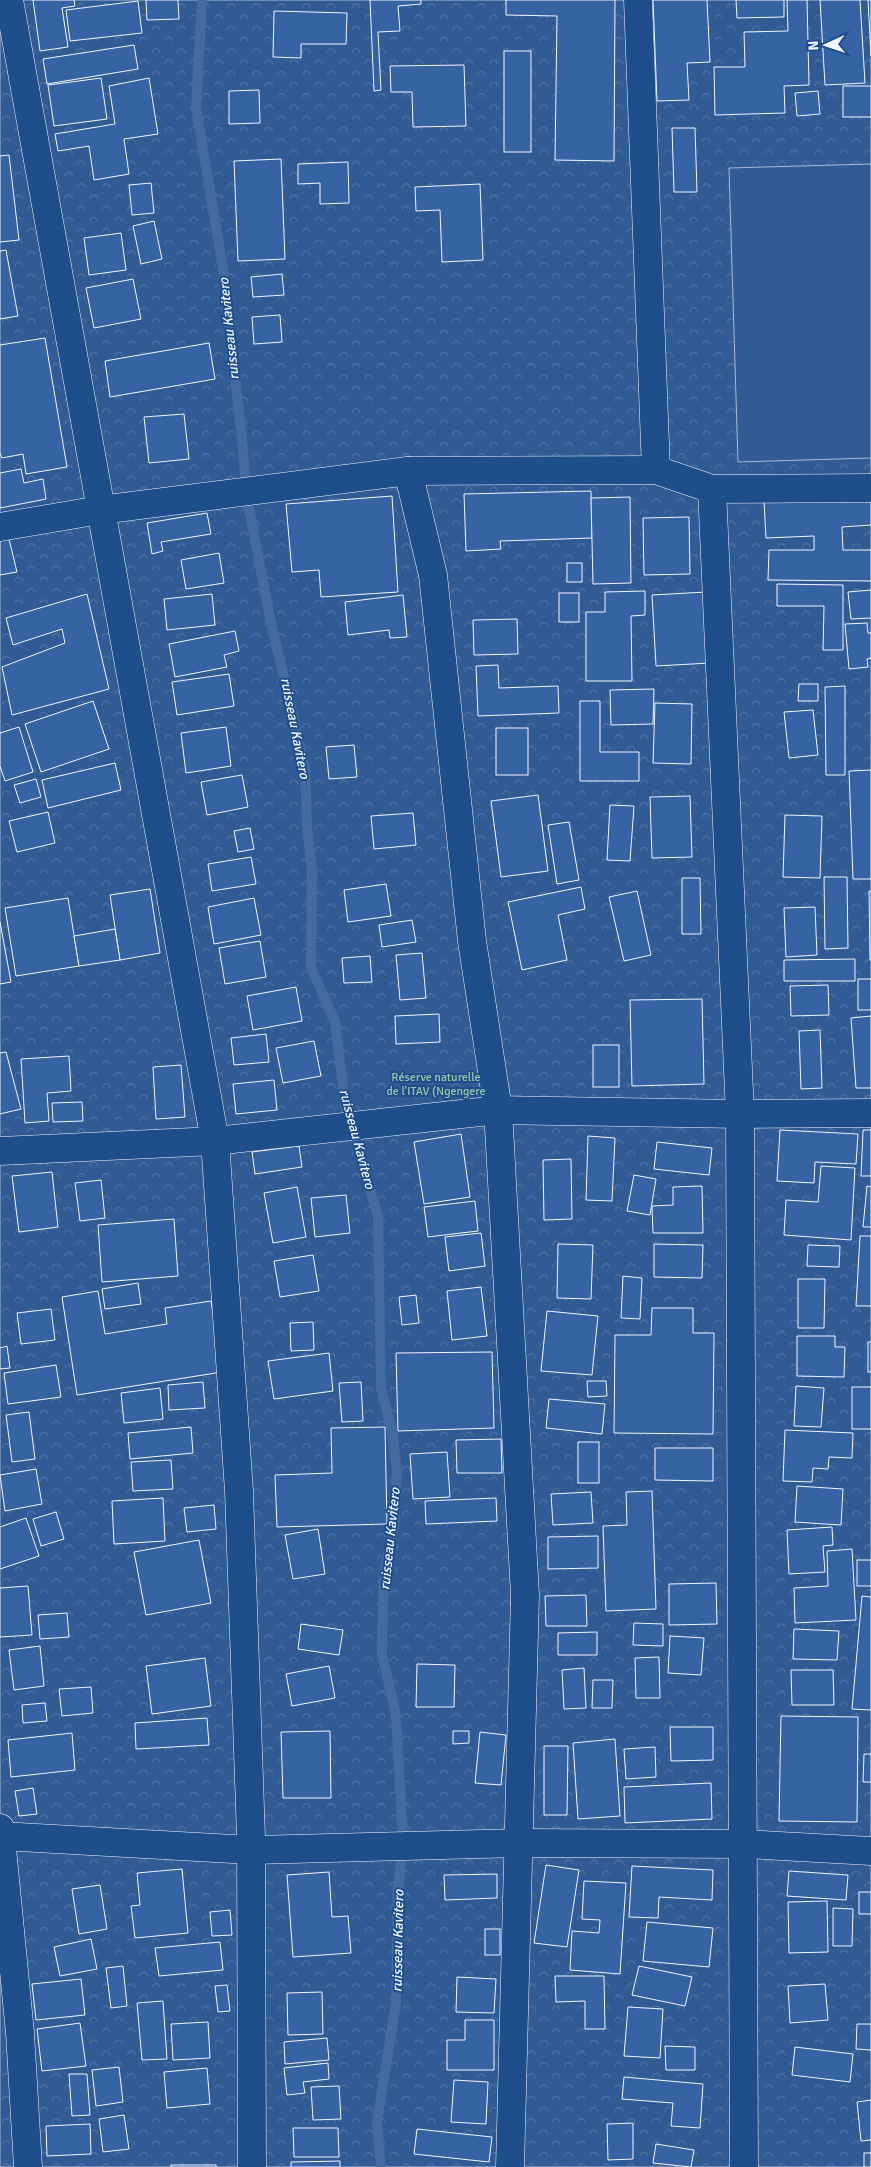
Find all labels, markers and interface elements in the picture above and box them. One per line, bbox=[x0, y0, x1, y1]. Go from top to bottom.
north arrow bbox=[801, 20, 851, 70]
text: N bbox=[805, 40, 822, 51]
water label: ruisseau Kavitero bbox=[215, 276, 243, 381]
water label: ruisseau Kavitero bbox=[277, 676, 313, 781]
park label: Réserve naturelle de l'ITAV (Ngengere bbox=[386, 1070, 486, 1099]
water label: ruisseau Kavitero bbox=[335, 1087, 379, 1192]
water label: ruisseau Kavitero bbox=[376, 1486, 404, 1591]
water label: ruisseau Kavitero bbox=[389, 1889, 407, 1993]

